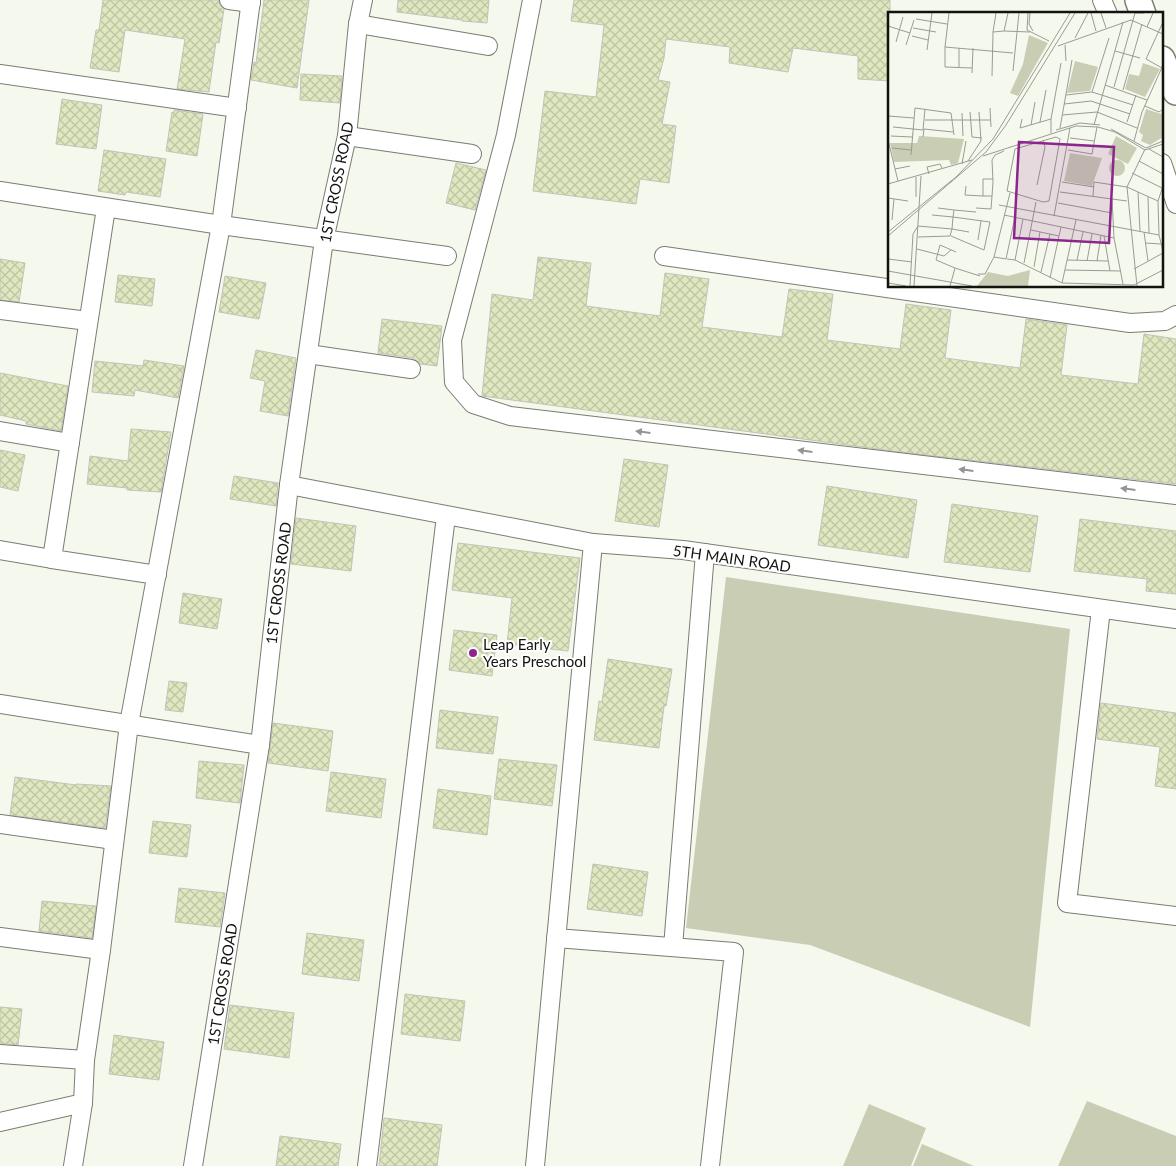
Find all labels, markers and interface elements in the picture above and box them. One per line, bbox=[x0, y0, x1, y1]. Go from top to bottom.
inset map bbox=[888, 12, 1164, 288]
street label: 1ST CROSS ROAD bbox=[315, 120, 357, 244]
one-way arrow bbox=[635, 428, 651, 436]
one-way arrow bbox=[797, 447, 813, 455]
one-way arrow bbox=[958, 466, 974, 474]
one-way arrow bbox=[1119, 485, 1135, 493]
street label: 1ST CROSS ROAD bbox=[262, 521, 294, 645]
street label: 5TH MAIN ROAD bbox=[672, 541, 792, 575]
place label: Leap Early Years Preschool bbox=[483, 635, 586, 670]
marker: Leap Early Years Preschool bbox=[467, 647, 479, 659]
street label: 1ST CROSS ROAD bbox=[203, 922, 241, 1046]

